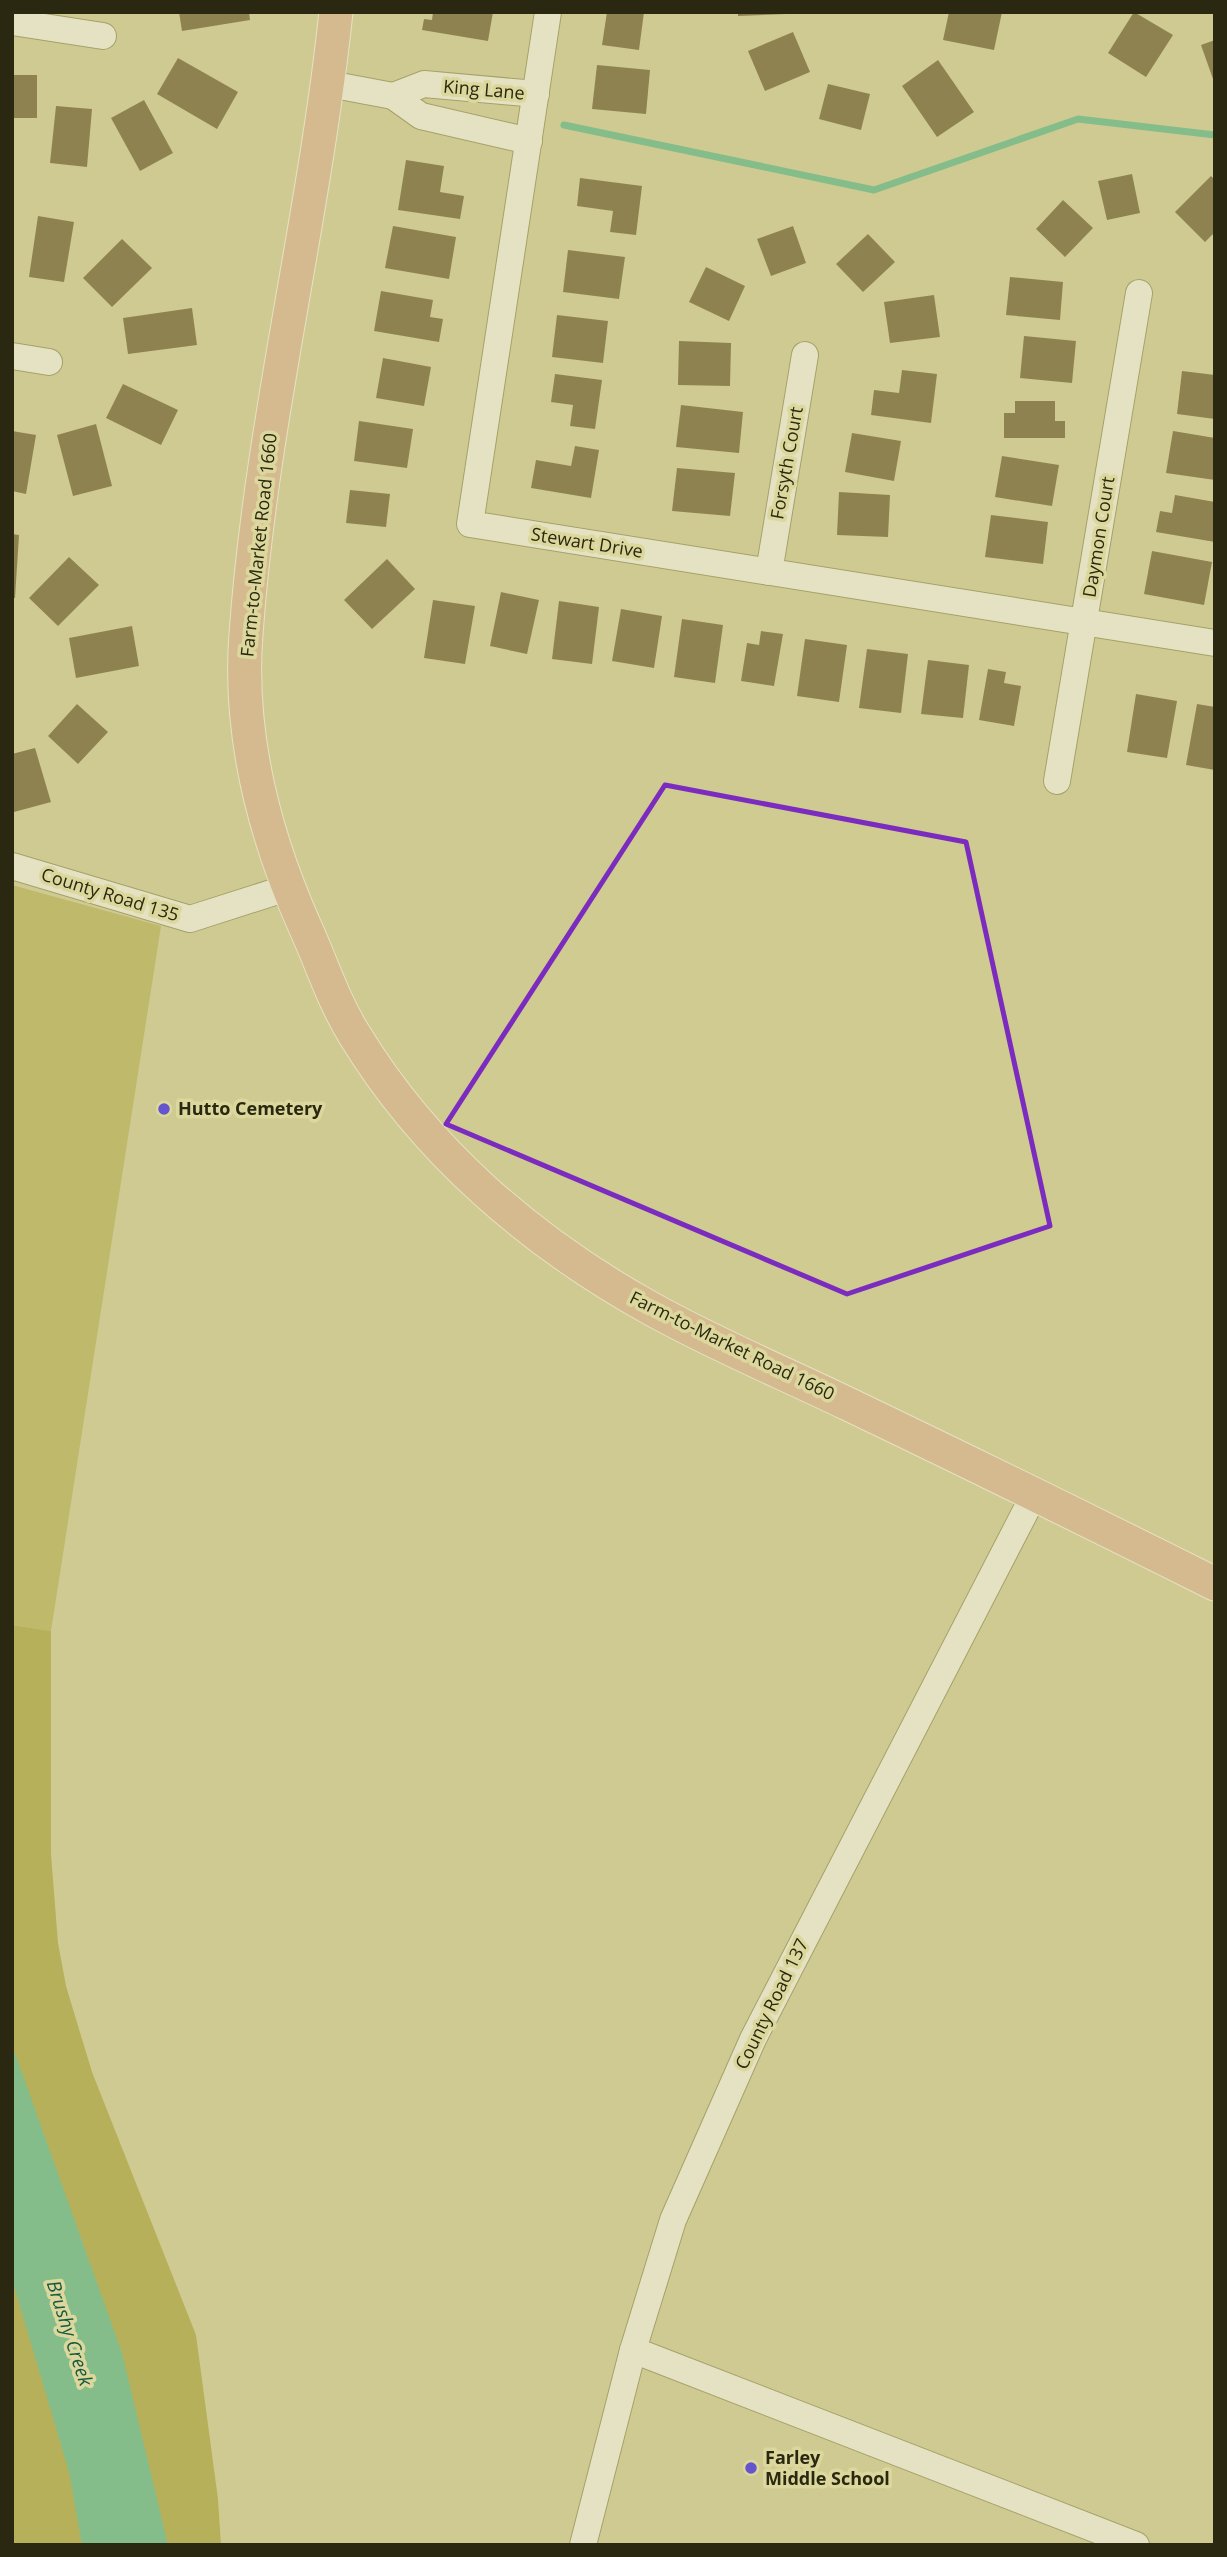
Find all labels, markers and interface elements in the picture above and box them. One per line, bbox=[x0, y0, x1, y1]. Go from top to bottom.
street label: King Lane bbox=[442, 73, 526, 105]
street label: Forsyth Court bbox=[764, 405, 808, 521]
street label: Farm-to-Market Road 1660 bbox=[234, 432, 282, 658]
street label: Daymon Court bbox=[1077, 475, 1119, 599]
street label: Stewart Drive bbox=[530, 521, 645, 563]
street label: County Road 135 bbox=[38, 862, 182, 926]
place label: Hutto Cemetery bbox=[178, 1096, 323, 1120]
marker: Hutto Cemetery bbox=[156, 1101, 172, 1117]
street label: Farm-to-Market Road 1660 bbox=[626, 1285, 839, 1405]
street label: County Road 137 bbox=[729, 1934, 813, 2073]
water label: Brushy Creek bbox=[41, 2277, 100, 2390]
place label: Farley Middle School bbox=[765, 2445, 890, 2490]
marker: Farley Middle School bbox=[743, 2460, 759, 2476]

